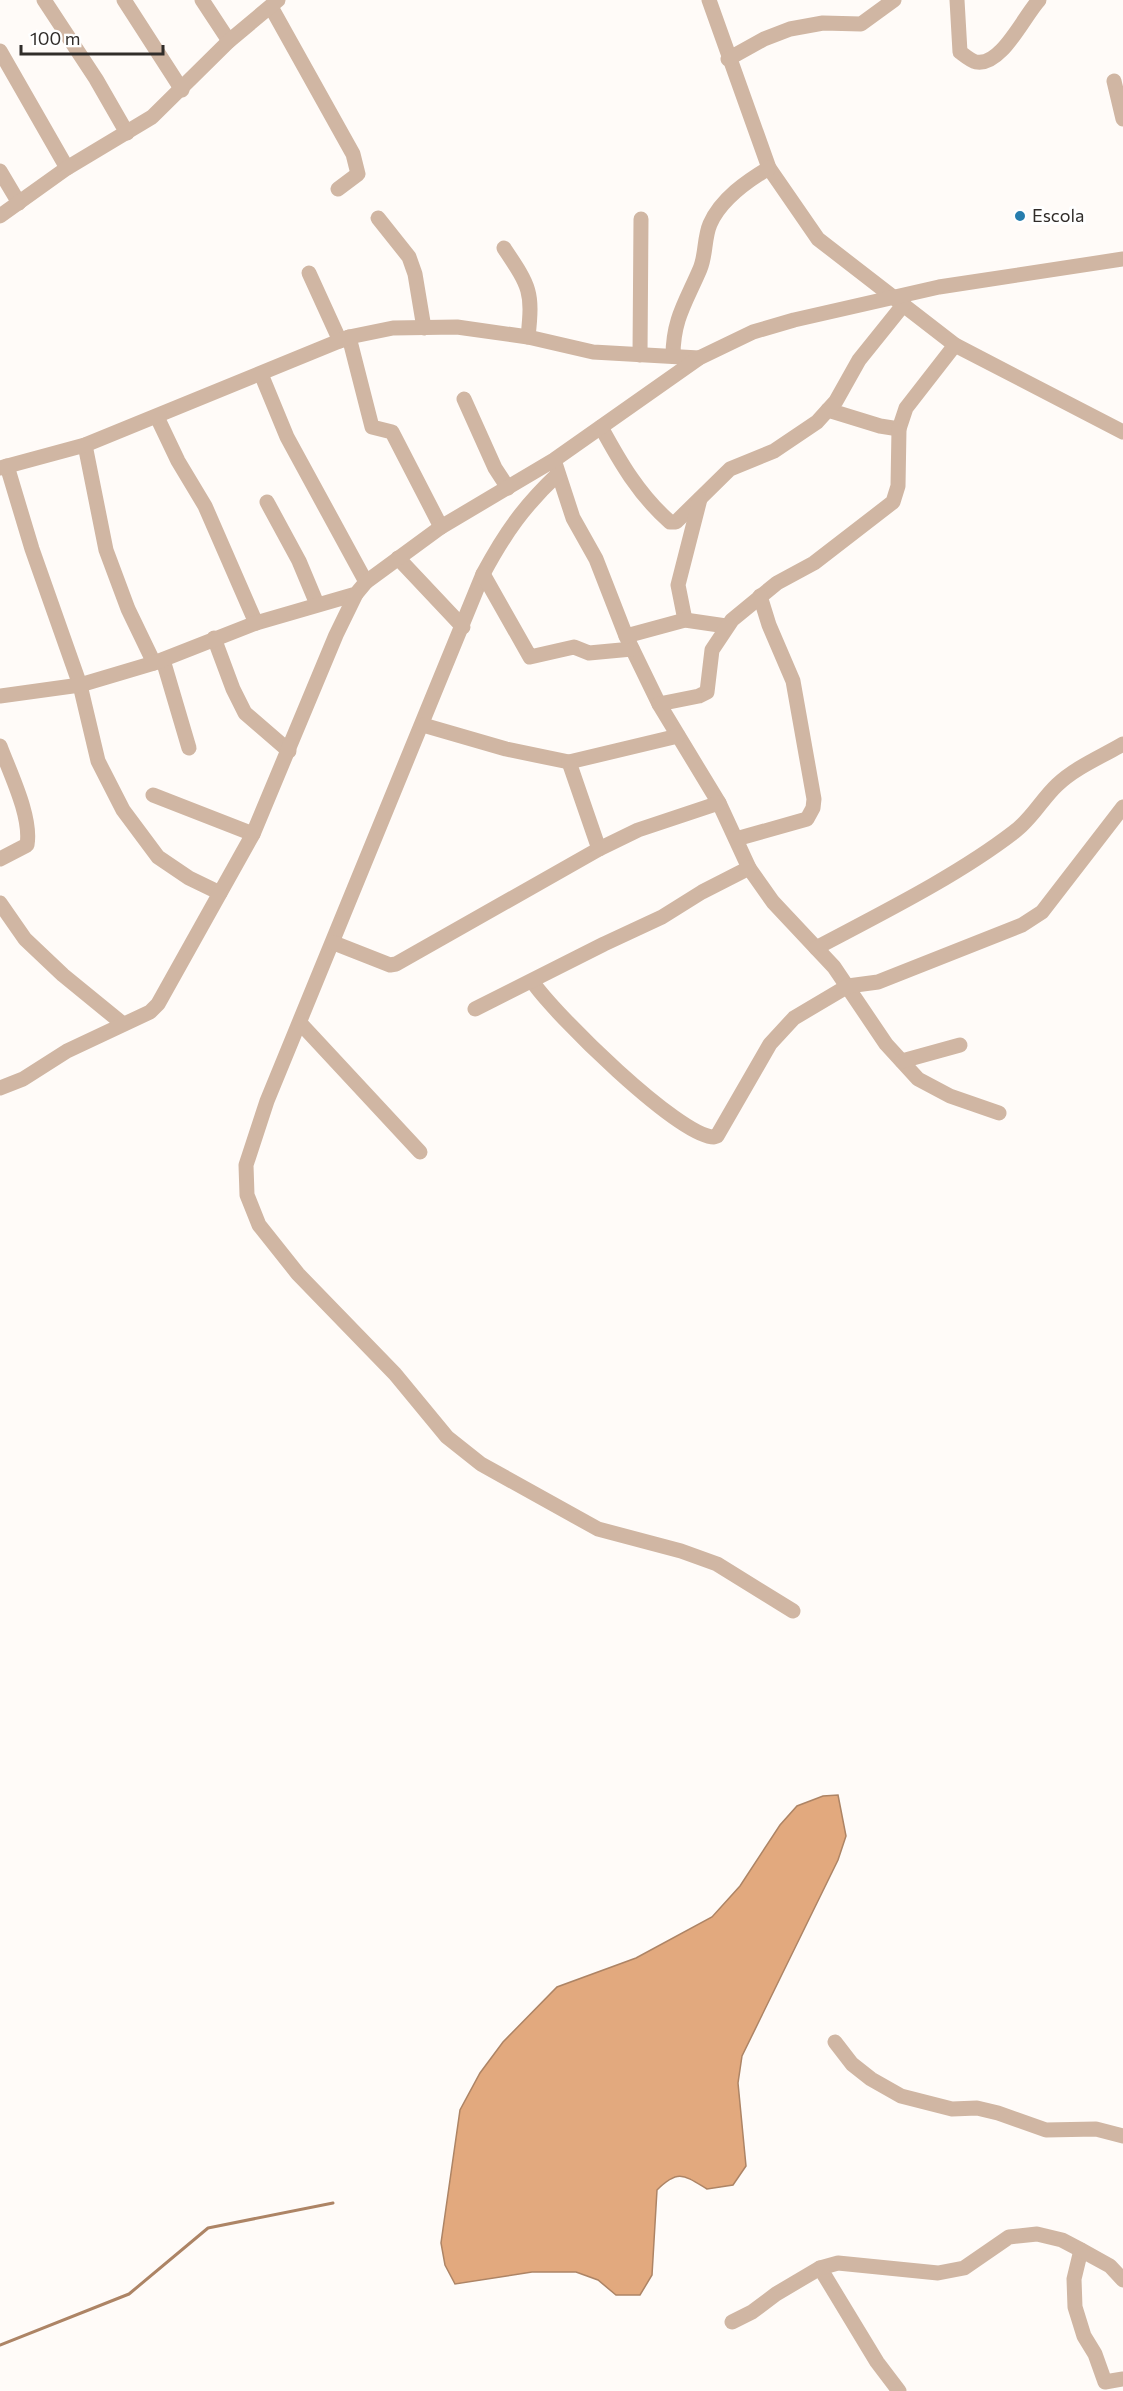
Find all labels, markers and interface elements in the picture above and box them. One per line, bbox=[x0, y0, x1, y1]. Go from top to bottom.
scale bar bbox=[21, 18, 164, 56]
text: 100 m bbox=[30, 27, 80, 49]
place label: Escola bbox=[1032, 204, 1084, 226]
marker: Escola bbox=[1013, 209, 1027, 223]

